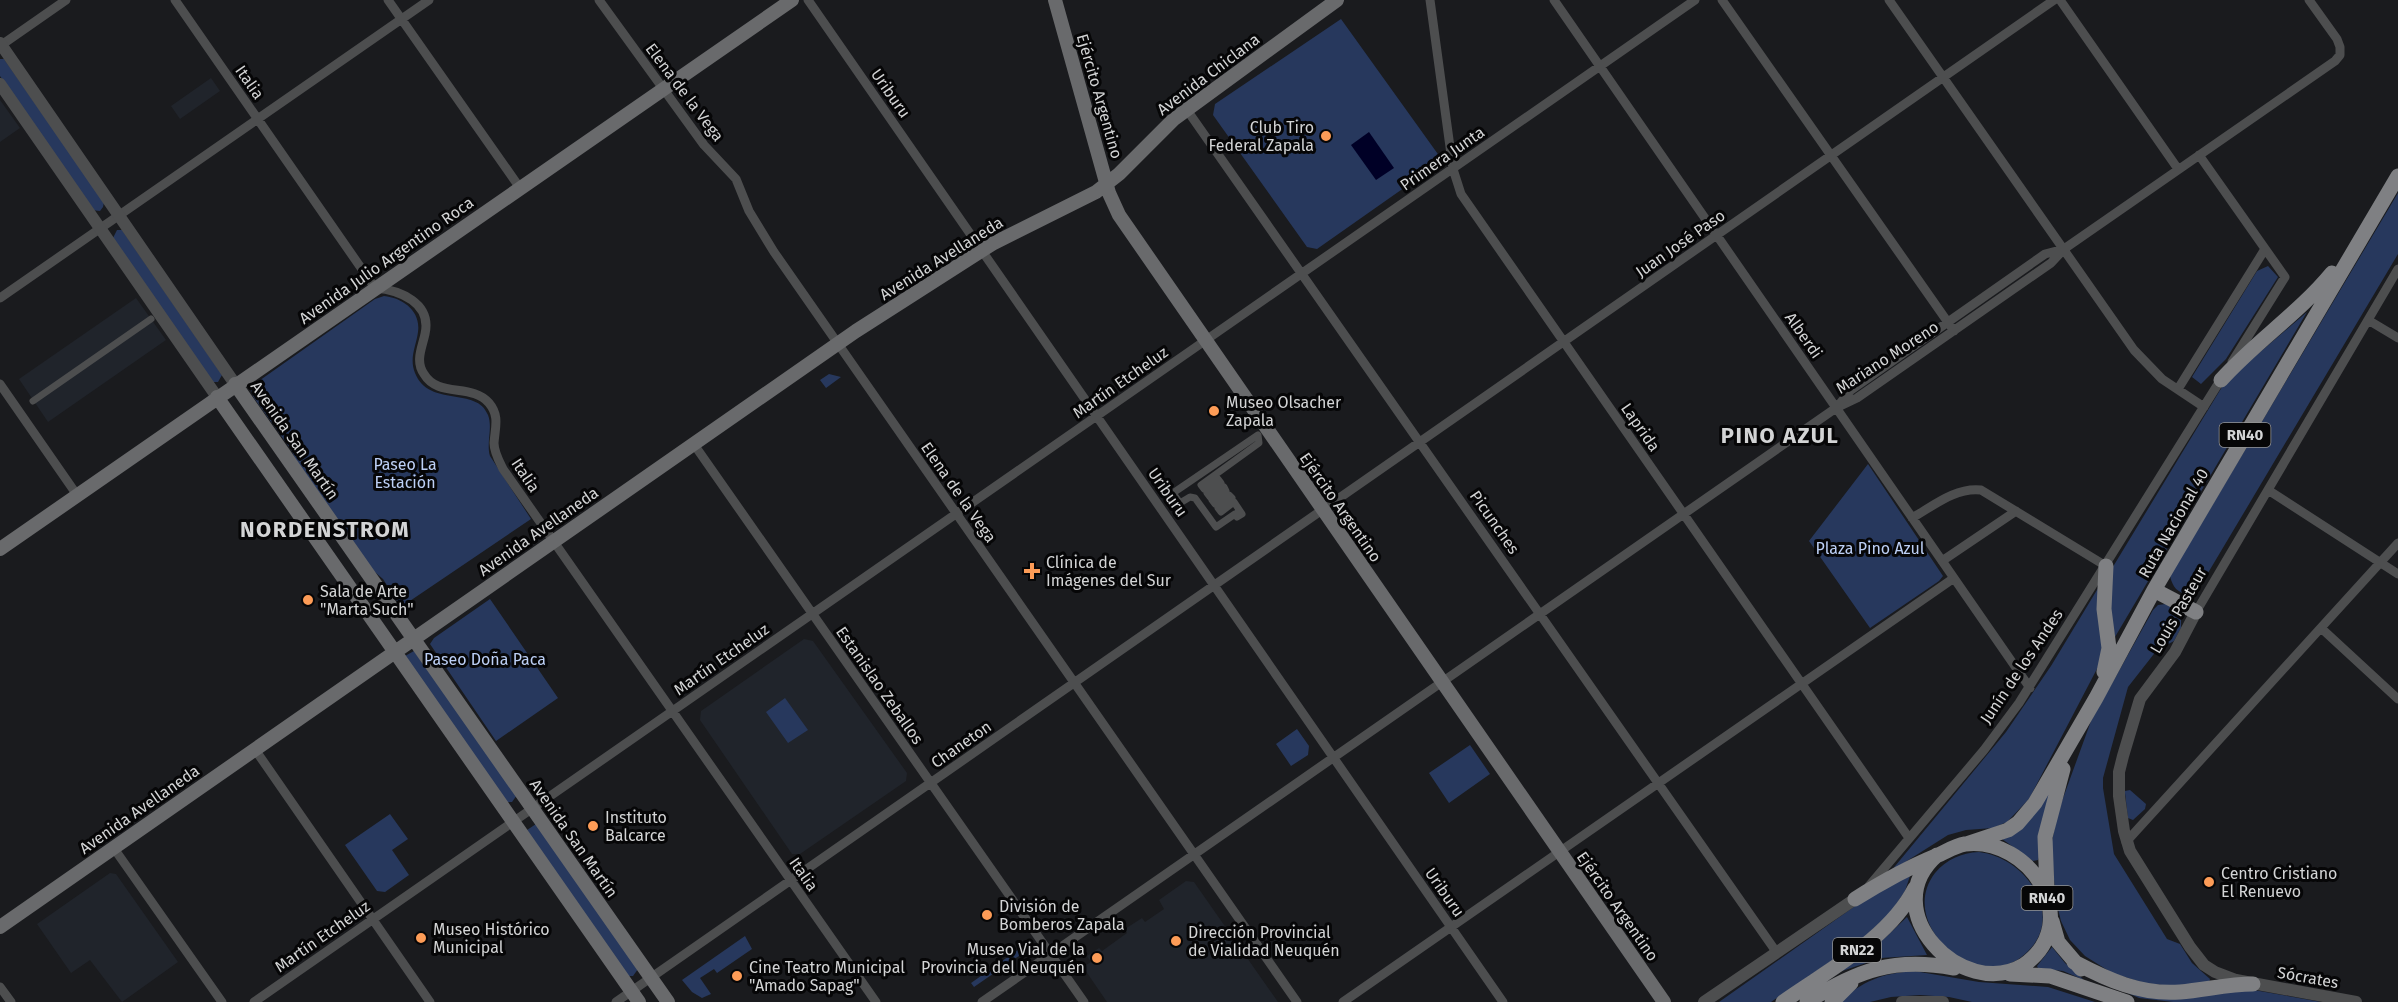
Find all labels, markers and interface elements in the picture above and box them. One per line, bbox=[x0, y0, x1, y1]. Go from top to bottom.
street label: Avenida Chiclana bbox=[1153, 30, 1263, 119]
street label: Ejército Argentino bbox=[1073, 32, 1126, 161]
street label: Elena de la Vega bbox=[641, 39, 728, 145]
street label: Italia bbox=[231, 62, 268, 103]
street label: Uriburu bbox=[867, 65, 914, 122]
place label: Club Tiro Federal Zapala bbox=[1209, 118, 1314, 155]
street label: Primera Junta bbox=[1396, 122, 1488, 194]
marker: Club Tiro Federal Zapala bbox=[1319, 129, 1333, 143]
street label: Avenida Julio Argentino Roca bbox=[295, 193, 477, 328]
street label: Juan José Paso bbox=[1632, 206, 1729, 281]
street label: Avenida Avellaneda bbox=[876, 213, 1007, 304]
street label: Alberdi bbox=[1781, 309, 1826, 362]
street label: Mariano Moreno bbox=[1832, 317, 1942, 398]
street label: Martín Etcheluz bbox=[1069, 343, 1172, 422]
street label: Avenida San Martín bbox=[247, 377, 343, 503]
place label: Museo Olsacher Zapala bbox=[1226, 393, 1342, 430]
street label: Laprida bbox=[1617, 399, 1664, 455]
marker: Museo Olsacher Zapala bbox=[1207, 404, 1221, 418]
district label: PINO AZUL bbox=[1721, 422, 1839, 449]
road number: RN40 bbox=[2220, 423, 2270, 447]
street label: Elena de la Vega bbox=[917, 438, 1000, 546]
street label: Ejército Argentino bbox=[1296, 449, 1385, 566]
park label: Paseo La Estación bbox=[373, 455, 437, 492]
street label: Italia bbox=[507, 455, 544, 496]
street label: Uriburu bbox=[1144, 464, 1191, 521]
street label: Ruta Nacional 40 bbox=[2134, 465, 2212, 581]
street label: Avenida Avellaneda bbox=[475, 483, 602, 580]
street label: Picunches bbox=[1466, 487, 1523, 558]
district label: NORDENSTROM bbox=[240, 516, 410, 543]
park label: Plaza Pino Azul bbox=[1816, 539, 1925, 558]
place label: Clínica de Imágenes del Sur bbox=[1046, 553, 1172, 590]
marker: Clínica de Imágenes del Sur bbox=[1023, 562, 1041, 580]
street label: Louis Pasteur bbox=[2146, 563, 2211, 657]
place label: Sala de Arte "Marta Such" bbox=[320, 582, 414, 619]
marker: Sala de Arte "Marta Such" bbox=[301, 593, 315, 607]
street label: Junín de los Andes bbox=[1976, 605, 2067, 727]
street label: Martín Etcheluz bbox=[670, 620, 773, 699]
street label: Estanislao Zeballos bbox=[832, 623, 927, 748]
park label: Paseo Doña Paca bbox=[424, 650, 546, 669]
street label: Chaneton bbox=[927, 717, 995, 772]
street label: Avenida Avellaneda bbox=[76, 761, 203, 858]
street label: Avenida San Martín bbox=[526, 775, 622, 901]
place label: Instituto Balcarce bbox=[605, 808, 667, 845]
marker: Instituto Balcarce bbox=[586, 819, 600, 833]
street label: Ejército Argentino bbox=[1573, 848, 1662, 965]
street label: Italia bbox=[785, 854, 822, 895]
street label: Uriburu bbox=[1421, 864, 1468, 921]
place label: Centro Cristiano El Renuevo bbox=[2221, 864, 2337, 901]
marker: Centro Cristiano El Renuevo bbox=[2202, 875, 2216, 889]
road number: RN40 bbox=[2022, 886, 2072, 910]
street label: Martín Etcheluz bbox=[271, 897, 374, 976]
place label: División de Bomberos Zapala bbox=[999, 897, 1125, 934]
marker: División de Bomberos Zapala bbox=[980, 908, 994, 922]
place label: Museo Histórico Municipal bbox=[433, 920, 550, 957]
place label: Dirección Provincial de Vialidad Neuquén bbox=[1188, 923, 1340, 960]
marker: Museo Histórico Municipal bbox=[414, 931, 428, 945]
marker: Dirección Provincial de Vialidad Neuquén bbox=[1169, 934, 1183, 948]
road number: RN22 bbox=[1833, 938, 1881, 962]
place label: Museo Vial de la Provincia del Neuquén bbox=[921, 940, 1085, 977]
marker: Museo Vial de la Provincia del Neuquén bbox=[1090, 951, 1104, 965]
place label: Cine Teatro Municipal "Amado Sapag" bbox=[749, 958, 905, 995]
street label: Sócrates bbox=[2276, 963, 2340, 992]
marker: Cine Teatro Municipal "Amado Sapag" bbox=[730, 969, 744, 983]

